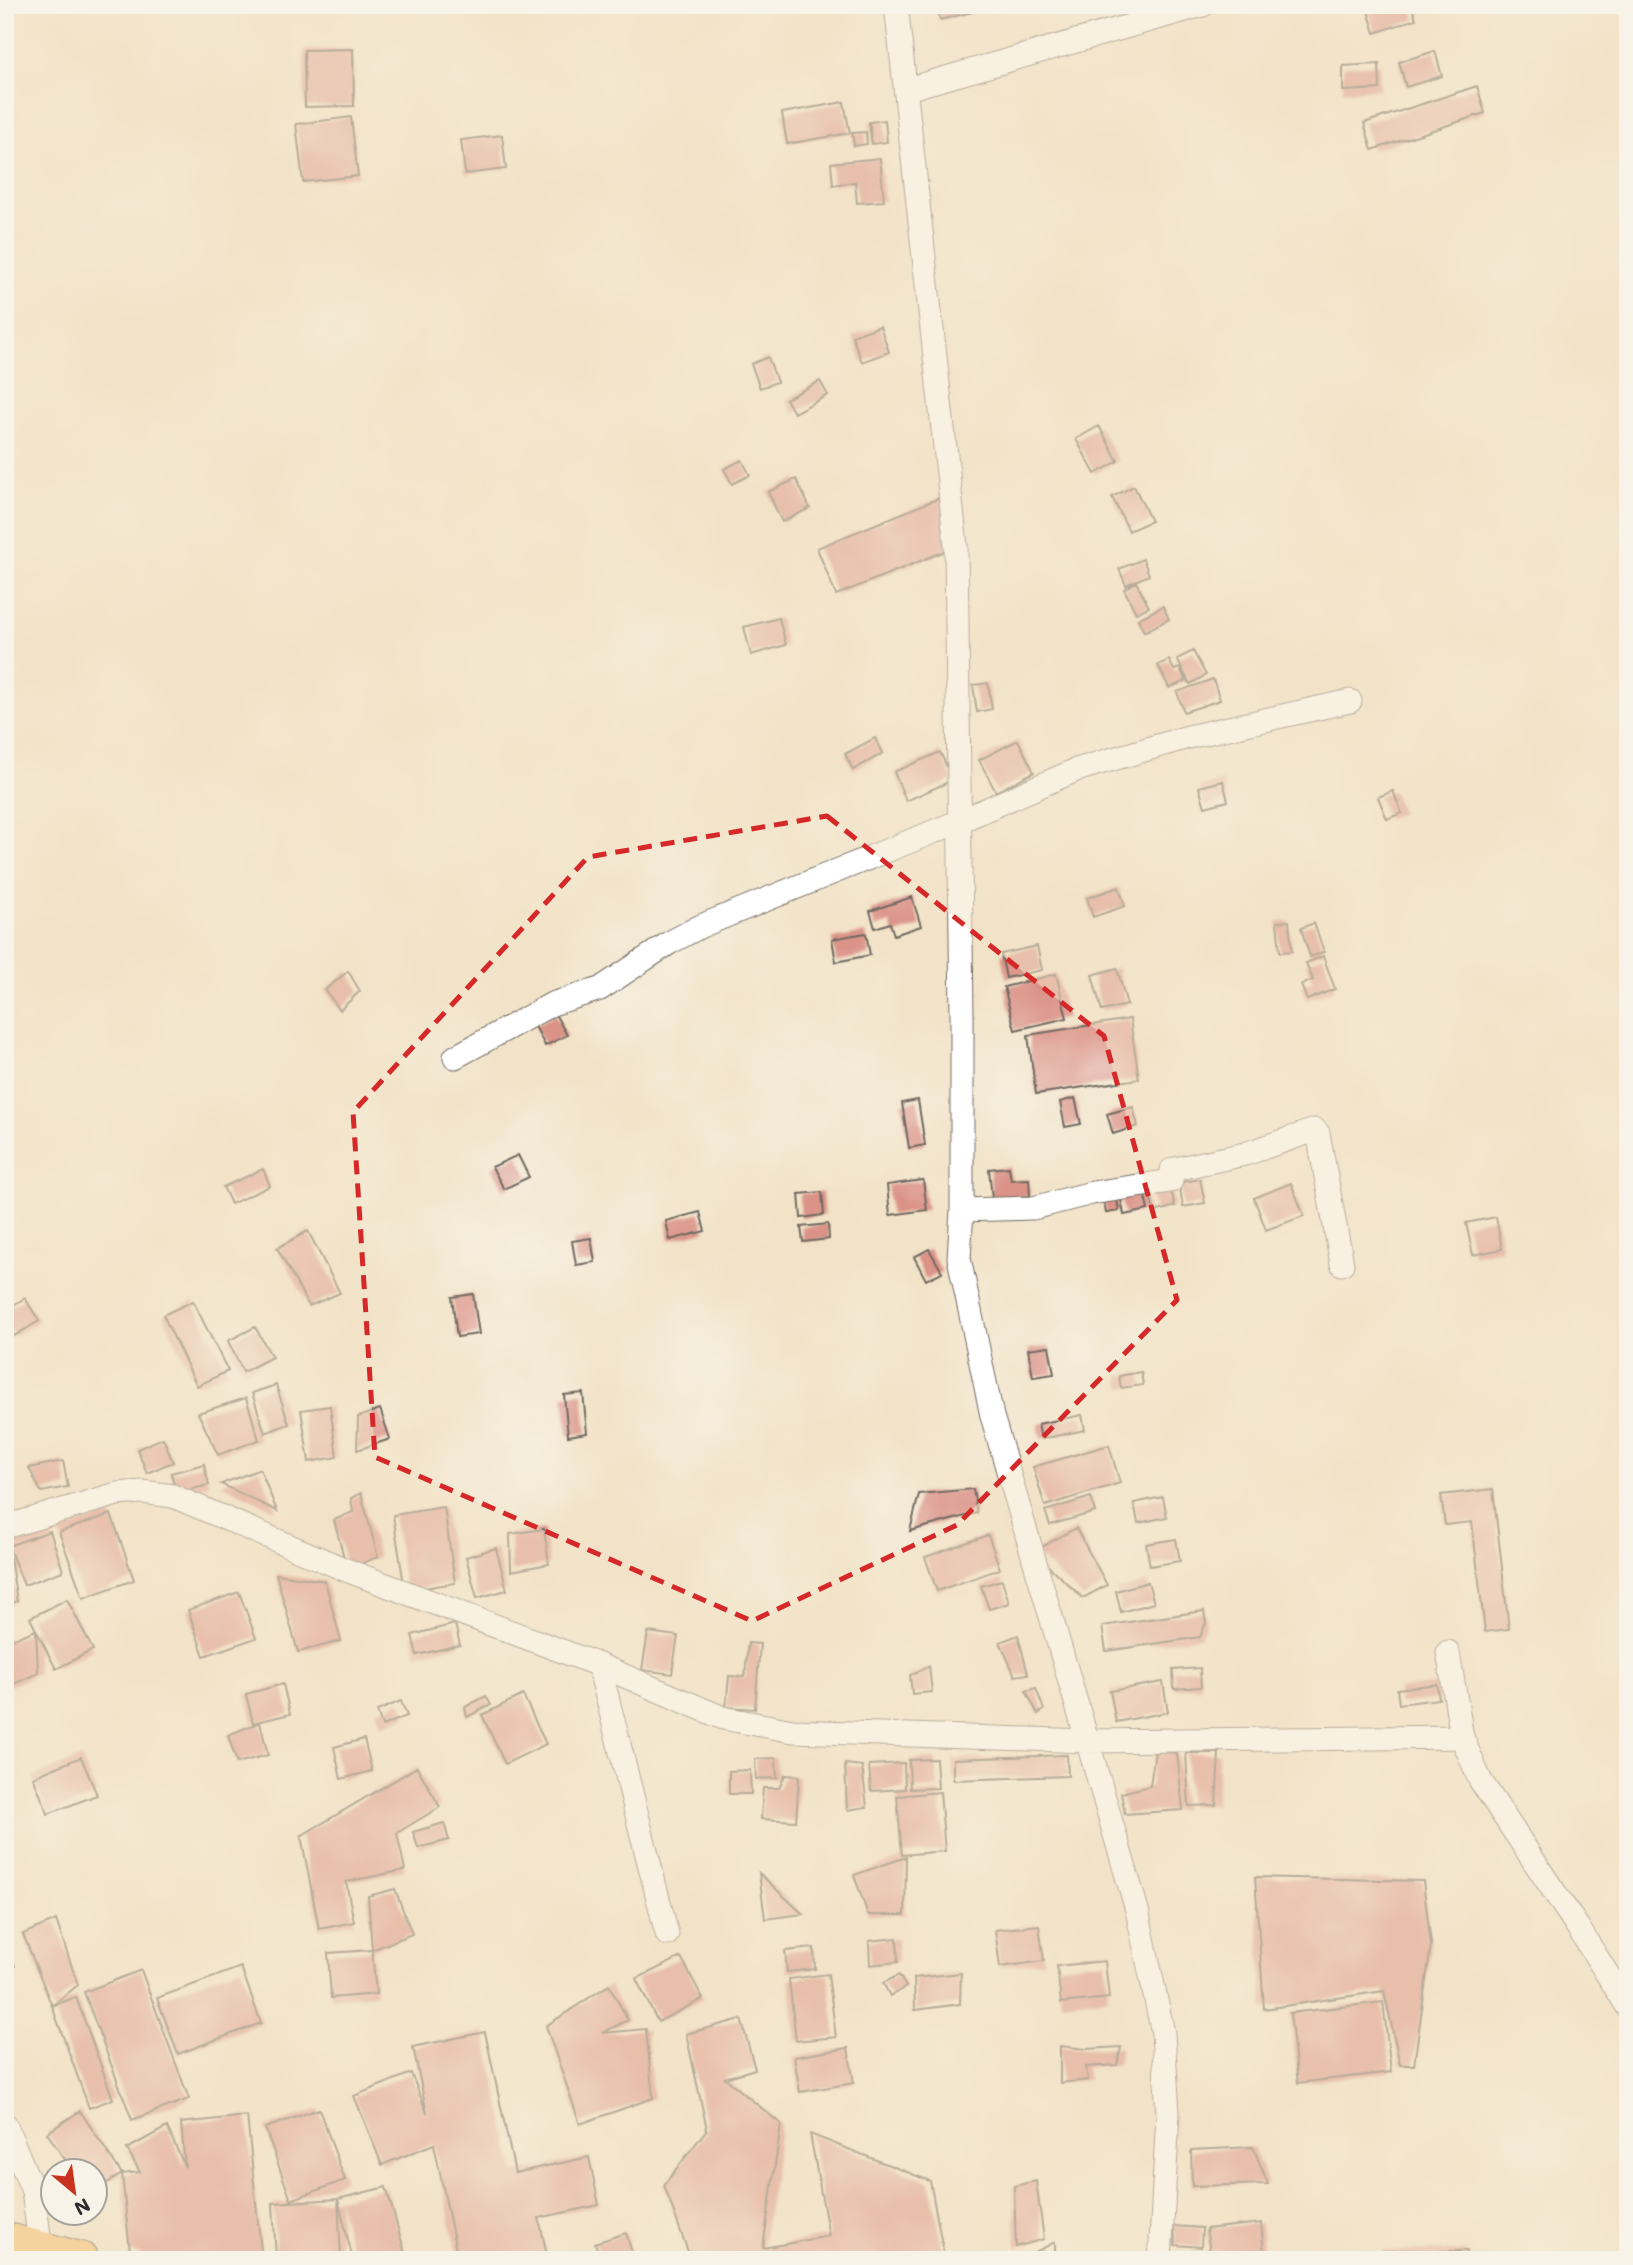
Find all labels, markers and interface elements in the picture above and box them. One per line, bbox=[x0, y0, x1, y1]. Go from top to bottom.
north arrow bbox=[38, 2156, 108, 2226]
text: N bbox=[70, 2193, 95, 2222]

